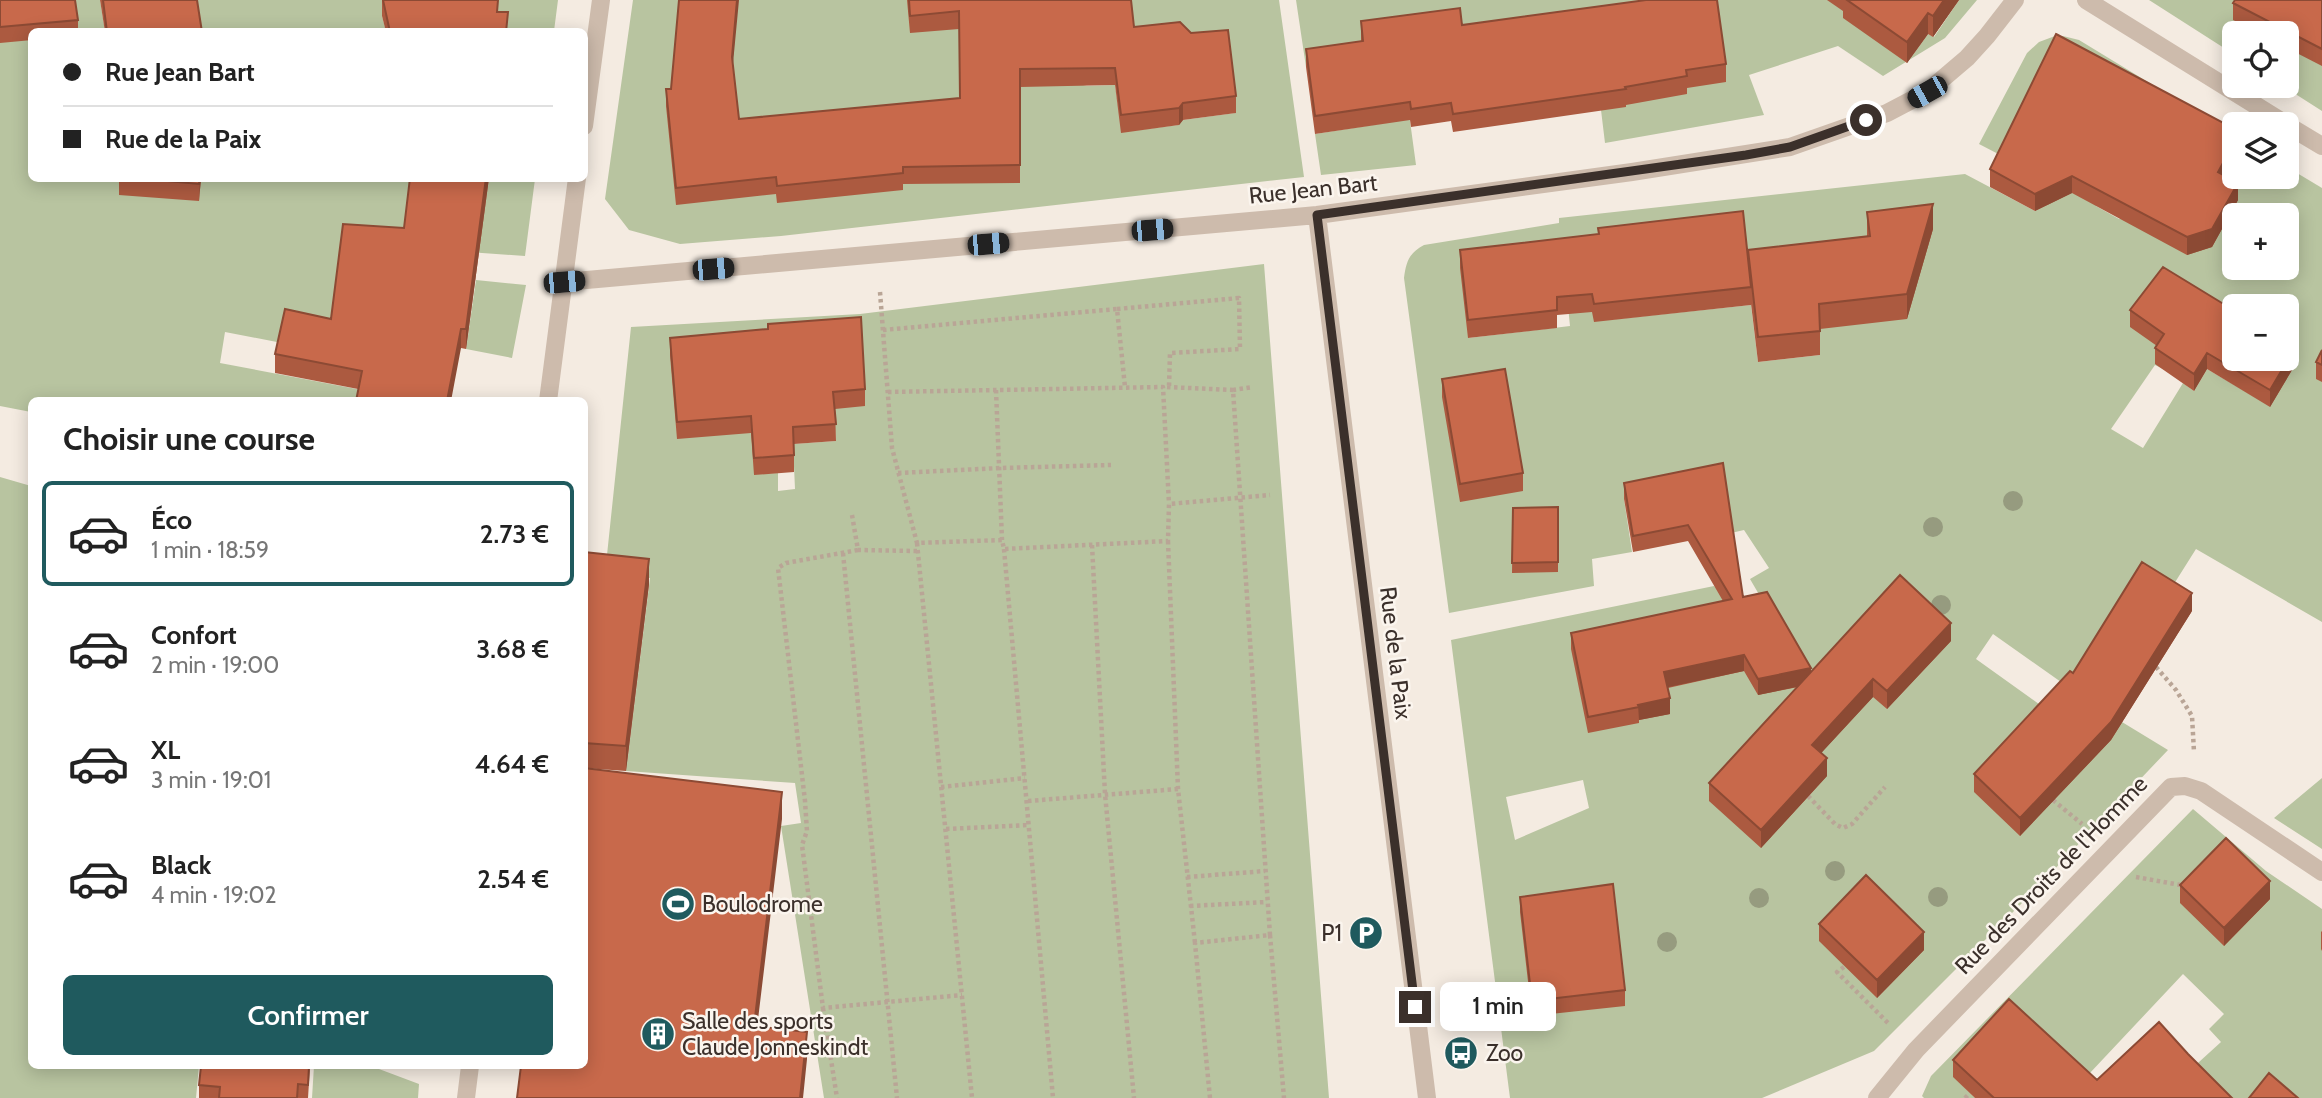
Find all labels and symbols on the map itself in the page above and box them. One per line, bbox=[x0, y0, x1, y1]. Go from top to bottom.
car bbox=[1904, 73, 1951, 111]
route start bbox=[1850, 104, 1882, 136]
street label: Rue Jean Bart bbox=[1247, 168, 1379, 210]
car bbox=[1131, 218, 1174, 242]
car bbox=[967, 232, 1010, 256]
car bbox=[692, 257, 735, 281]
car bbox=[543, 270, 586, 294]
street label: Rue de la Paix bbox=[1374, 585, 1418, 721]
street label: Rue des Droits de l'Homme bbox=[1949, 770, 2153, 980]
sports icon: Boulodrome bbox=[659, 885, 697, 923]
place label: Boulodrome bbox=[702, 890, 823, 918]
parking icon: P1 bbox=[1347, 914, 1385, 952]
place label: P1 bbox=[1321, 919, 1342, 947]
callout: 1 min bbox=[1440, 982, 1555, 1032]
route end bbox=[1399, 991, 1431, 1023]
place label: Salle des sports Claude Jonneskindt bbox=[682, 1007, 868, 1061]
building icon: Salle des sports Claude Jonneskindt bbox=[639, 1015, 677, 1053]
bus stop icon: Zoo bbox=[1442, 1034, 1480, 1072]
place label: Zoo bbox=[1486, 1039, 1523, 1067]

